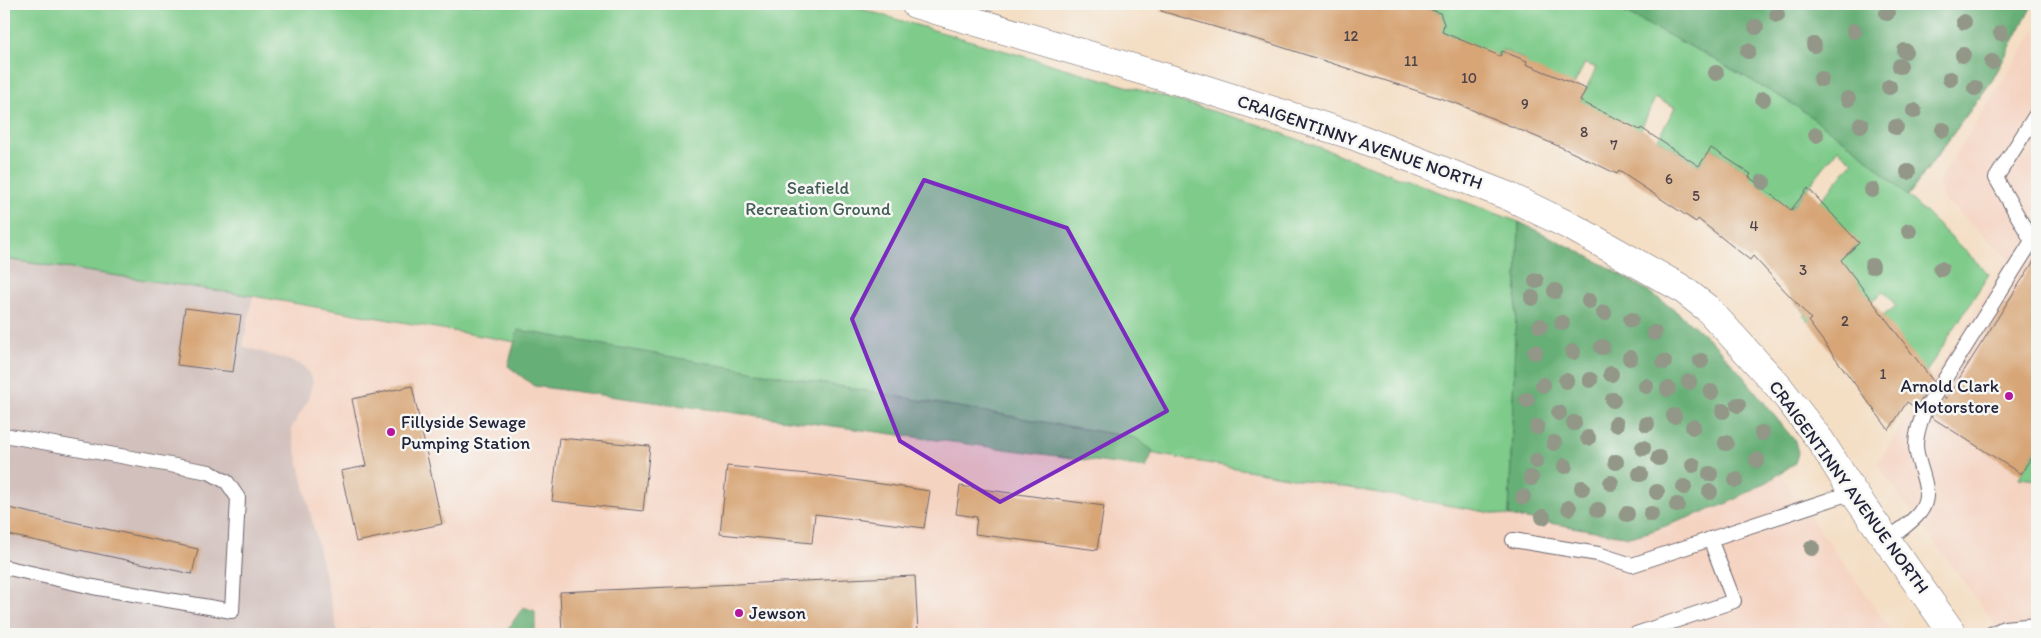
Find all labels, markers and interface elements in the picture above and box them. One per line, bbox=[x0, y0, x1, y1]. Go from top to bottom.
house number: 12 bbox=[1344, 27, 1359, 45]
house number: 11 bbox=[1404, 52, 1418, 70]
house number: 10 bbox=[1461, 69, 1477, 87]
street label: CRAIGENTINNY AVENUE NORTH bbox=[1234, 90, 1486, 194]
house number: 9 bbox=[1521, 95, 1529, 113]
house number: 8 bbox=[1580, 123, 1588, 141]
house number: 7 bbox=[1610, 136, 1618, 154]
house number: 6 bbox=[1665, 170, 1673, 188]
park label: Seafield Recreation Ground bbox=[745, 177, 891, 220]
house number: 5 bbox=[1692, 187, 1700, 205]
house number: 4 bbox=[1749, 217, 1759, 235]
house number: 3 bbox=[1799, 261, 1807, 279]
house number: 2 bbox=[1841, 312, 1849, 330]
house number: 1 bbox=[1880, 365, 1887, 383]
place label: Arnold Clark Motorstore bbox=[1900, 375, 2000, 418]
street label: CRAIGENTINNY AVENUE NORTH bbox=[1764, 376, 1934, 598]
marker: Arnold Clark Motorstore bbox=[2003, 390, 2015, 402]
place label: Fillyside Sewage Pumping Station bbox=[401, 411, 530, 454]
marker: Fillyside Sewage Pumping Station bbox=[385, 426, 397, 438]
place label: Jewson bbox=[749, 602, 806, 624]
marker: Jewson bbox=[733, 607, 745, 619]

